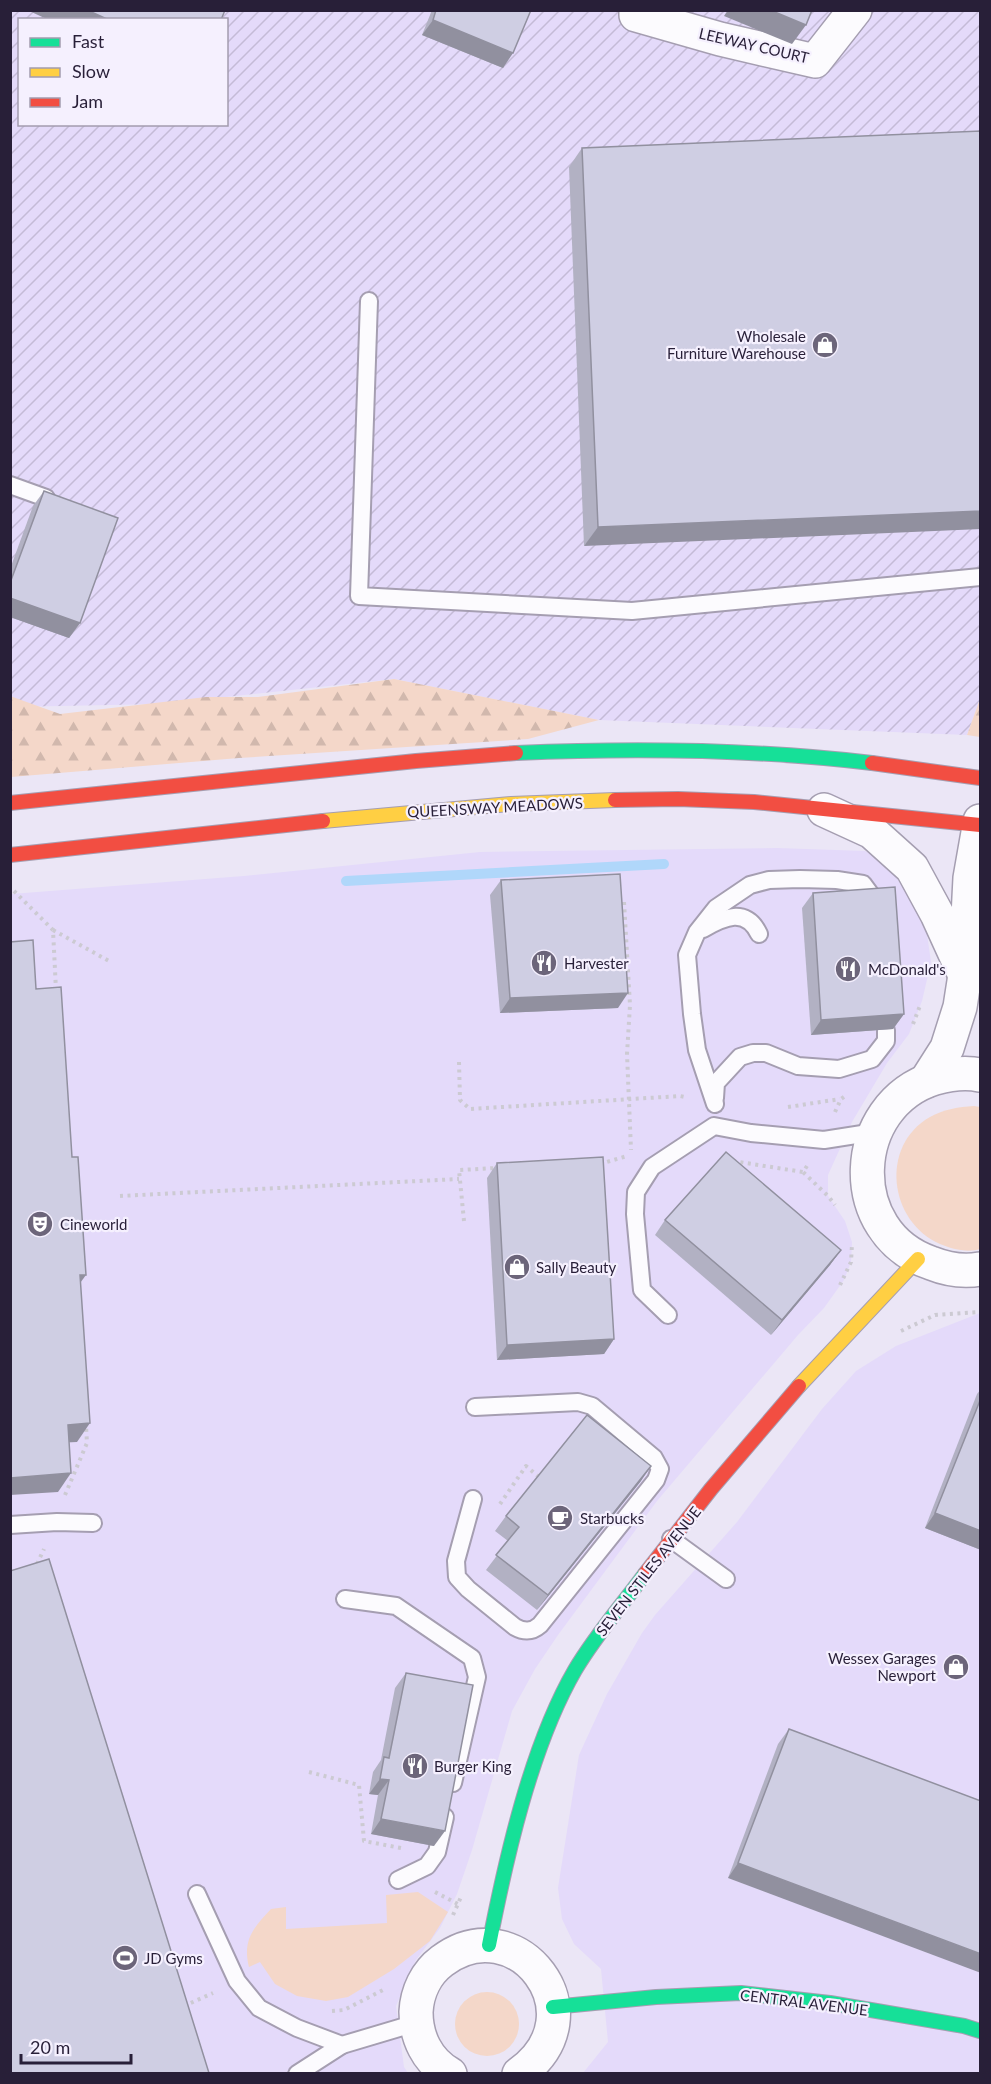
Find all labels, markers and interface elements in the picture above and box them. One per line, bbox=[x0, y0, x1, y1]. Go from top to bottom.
legend bbox=[18, 18, 228, 126]
street label: LEEWAY COURT bbox=[697, 24, 811, 66]
text: Fast bbox=[72, 30, 105, 52]
text: Slow bbox=[72, 60, 110, 82]
text: Jam bbox=[72, 90, 103, 112]
place label: Wholesale Furniture Warehouse bbox=[667, 327, 806, 362]
shop icon: Wholesale Furniture Warehouse bbox=[810, 330, 840, 360]
street label: QUEENSWAY MEADOWS bbox=[407, 793, 583, 821]
restaurant icon: Harvester bbox=[529, 948, 559, 978]
place label: Harvester bbox=[564, 954, 629, 972]
restaurant icon: McDonald's bbox=[833, 954, 863, 984]
place label: McDonald's bbox=[868, 960, 946, 978]
theatre icon: Cineworld bbox=[25, 1209, 55, 1239]
place label: Cineworld bbox=[60, 1215, 127, 1233]
shop icon: Sally Beauty bbox=[502, 1252, 532, 1282]
place label: Sally Beauty bbox=[536, 1258, 616, 1276]
cafe icon: Starbucks bbox=[545, 1503, 575, 1533]
street label: SEVEN STILES AVENUE bbox=[592, 1503, 704, 1639]
place label: Starbucks bbox=[580, 1509, 644, 1527]
place label: Wessex Garages Newport bbox=[828, 1649, 937, 1684]
shop icon: Wessex Garages Newport bbox=[941, 1652, 971, 1682]
restaurant icon: Burger King bbox=[400, 1751, 430, 1781]
place label: Burger King bbox=[434, 1757, 512, 1775]
sports icon: JD Gyms bbox=[110, 1943, 140, 1973]
place label: JD Gyms bbox=[144, 1949, 203, 1967]
street label: CENTRAL AVENUE bbox=[739, 1985, 869, 2019]
scale bar bbox=[21, 2027, 130, 2065]
text: 20 m bbox=[30, 2036, 70, 2058]

